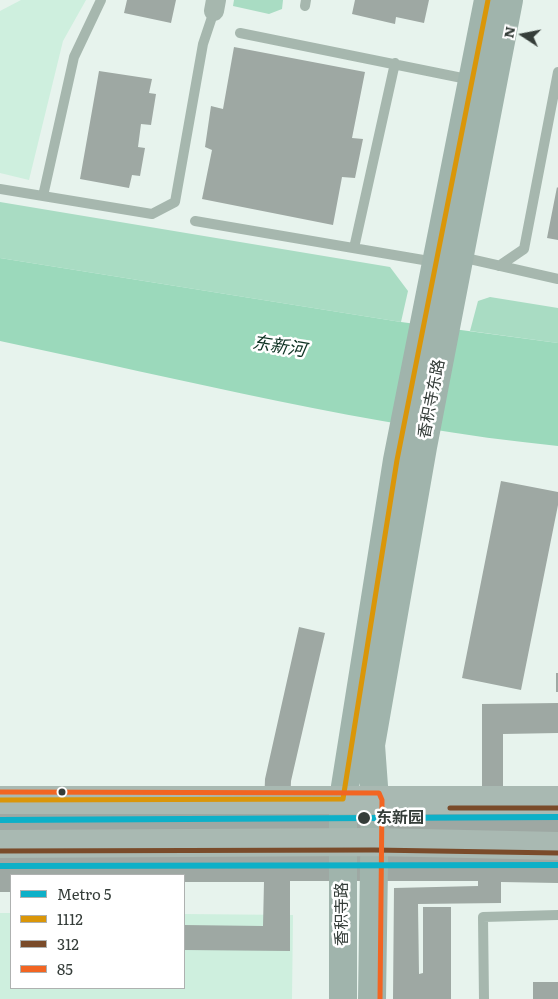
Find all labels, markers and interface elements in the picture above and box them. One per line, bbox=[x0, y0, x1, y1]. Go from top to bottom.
north arrow bbox=[498, 10, 548, 60]
text: N bbox=[497, 24, 519, 40]
water label: 东新河 bbox=[251, 332, 307, 362]
street label: 香积寺东路 bbox=[415, 358, 449, 440]
unlabelled marker bbox=[57, 787, 67, 797]
place label: 东新园 bbox=[376, 808, 424, 828]
marker: 东新园 bbox=[356, 810, 372, 826]
legend bbox=[10, 874, 185, 989]
text: Metro 5 bbox=[57, 882, 111, 905]
street label: 香积寺路 bbox=[332, 882, 352, 946]
text: 1112 bbox=[57, 907, 83, 930]
text: 312 bbox=[57, 932, 79, 955]
text: 85 bbox=[57, 957, 73, 980]

